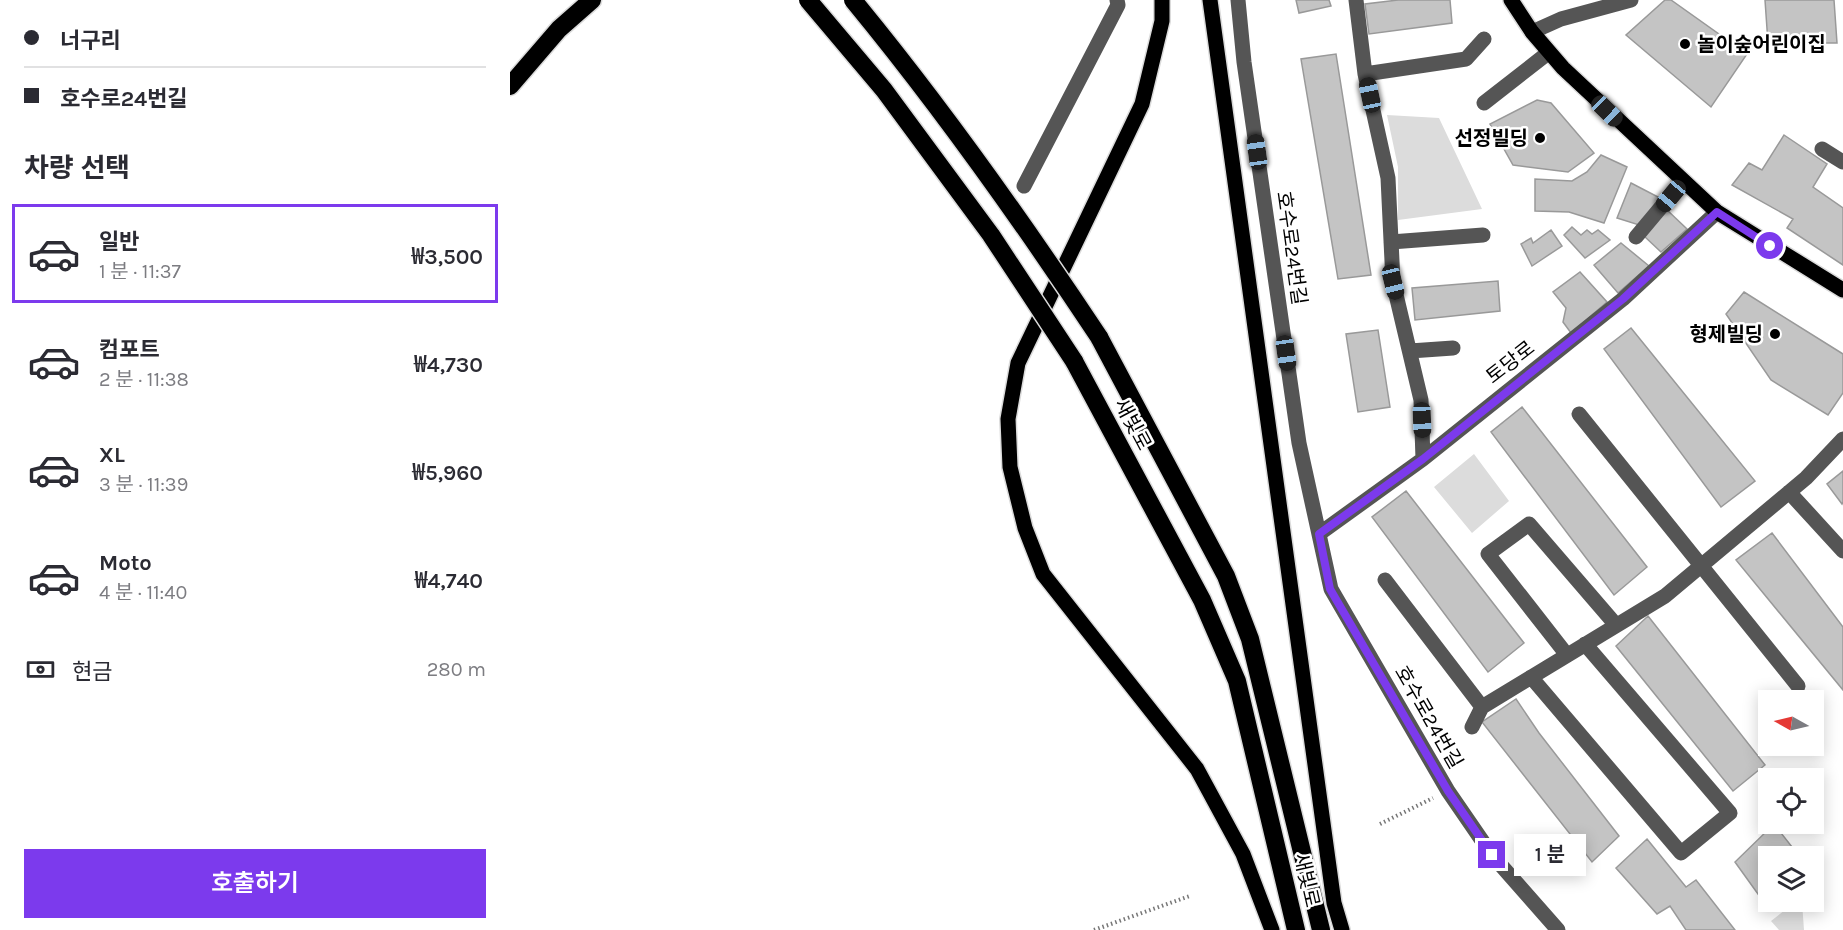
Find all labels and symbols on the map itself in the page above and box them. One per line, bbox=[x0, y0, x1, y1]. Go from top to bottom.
place label: 놀이숲어린이집 bbox=[1697, 33, 1826, 56]
marker: 놀이숲어린이집 bbox=[1678, 37, 1692, 51]
car bbox=[1357, 76, 1383, 114]
car bbox=[1588, 92, 1626, 130]
place label: 선정빌딩 bbox=[1454, 127, 1528, 150]
marker: 선정빌딩 bbox=[1533, 131, 1547, 145]
car bbox=[1246, 133, 1268, 171]
car bbox=[1653, 176, 1689, 216]
street label: 호수로24번길 bbox=[1272, 190, 1311, 306]
route start bbox=[1756, 232, 1783, 259]
car bbox=[1380, 262, 1406, 302]
place label: 형제빌딩 bbox=[1689, 323, 1763, 346]
marker: 형제빌딩 bbox=[1768, 327, 1782, 341]
car bbox=[1275, 334, 1297, 372]
street label: 토당로 bbox=[1481, 336, 1539, 388]
street label: 새빛로 bbox=[1109, 394, 1156, 454]
car bbox=[1412, 402, 1432, 438]
street label: 호수로24번길 bbox=[1390, 662, 1467, 773]
north arrow bbox=[1758, 690, 1824, 756]
callout: 1 분 bbox=[1513, 834, 1585, 876]
route end bbox=[1478, 841, 1505, 868]
street label: 새빛로 bbox=[1289, 851, 1324, 910]

